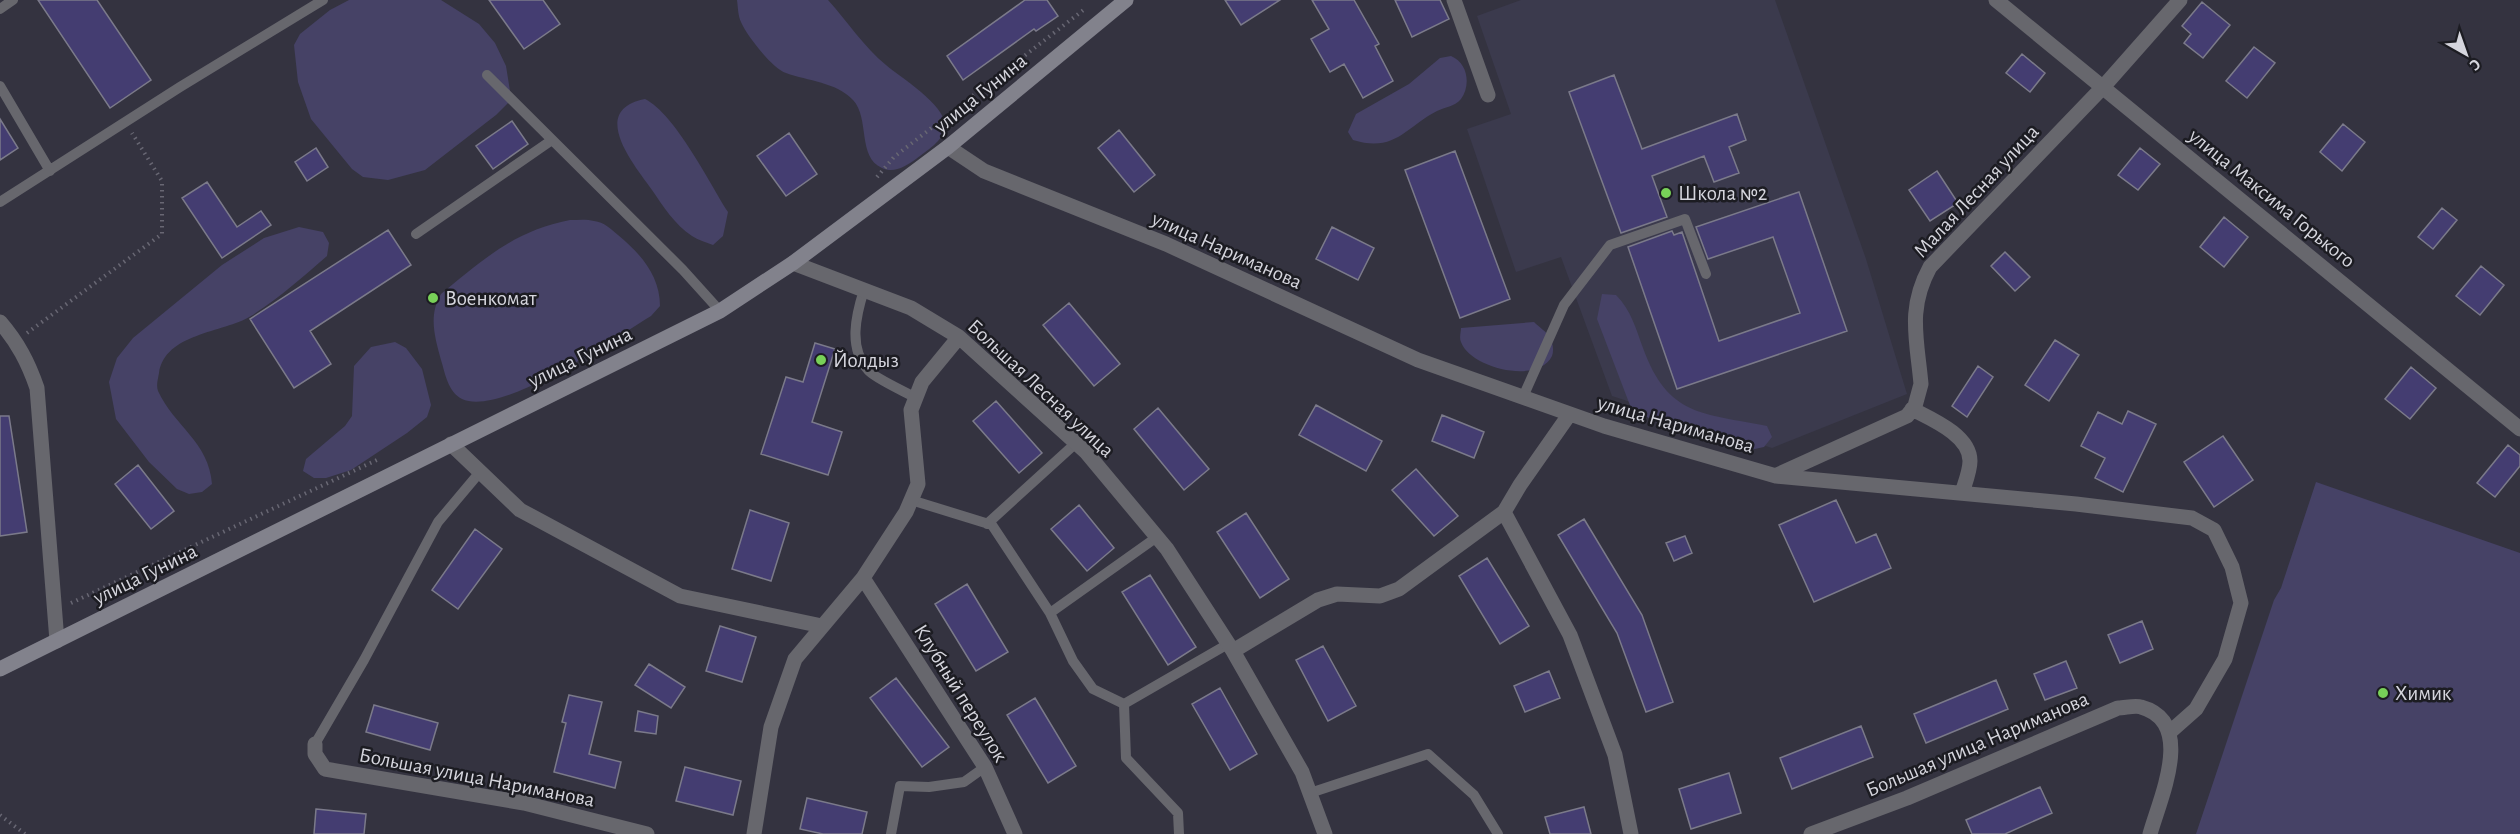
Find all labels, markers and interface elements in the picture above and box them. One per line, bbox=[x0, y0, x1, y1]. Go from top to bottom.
north arrow bbox=[2436, 24, 2496, 84]
street label: улица Гунина bbox=[929, 50, 1031, 138]
text: С bbox=[2466, 56, 2484, 74]
street label: Малая Лесная улица bbox=[1910, 121, 2043, 262]
street label: улица Максима Горького bbox=[2184, 124, 2359, 272]
place label: Школа №2 bbox=[1678, 183, 1767, 204]
marker: Школа №2 bbox=[1659, 186, 1673, 200]
street label: улица Нариманова bbox=[1148, 208, 1305, 293]
place label: Военкомат bbox=[445, 288, 537, 309]
marker: Военкомат bbox=[426, 291, 440, 305]
street label: Большая Лесная улица bbox=[963, 315, 1118, 462]
street label: улица Гунина bbox=[524, 323, 636, 392]
place label: Йолдыз bbox=[833, 349, 899, 371]
marker: Йолдыз bbox=[814, 353, 828, 367]
street label: улица Нариманова bbox=[1594, 392, 1757, 457]
street label: улица Гунина bbox=[89, 540, 201, 609]
street label: Клубный переулок bbox=[910, 621, 1012, 766]
place label: Химик bbox=[2395, 683, 2452, 704]
marker: Химик bbox=[2376, 686, 2390, 700]
street label: Большая улица Нариманова bbox=[1863, 688, 2092, 801]
street label: Большая улица Нариманова bbox=[357, 744, 597, 811]

